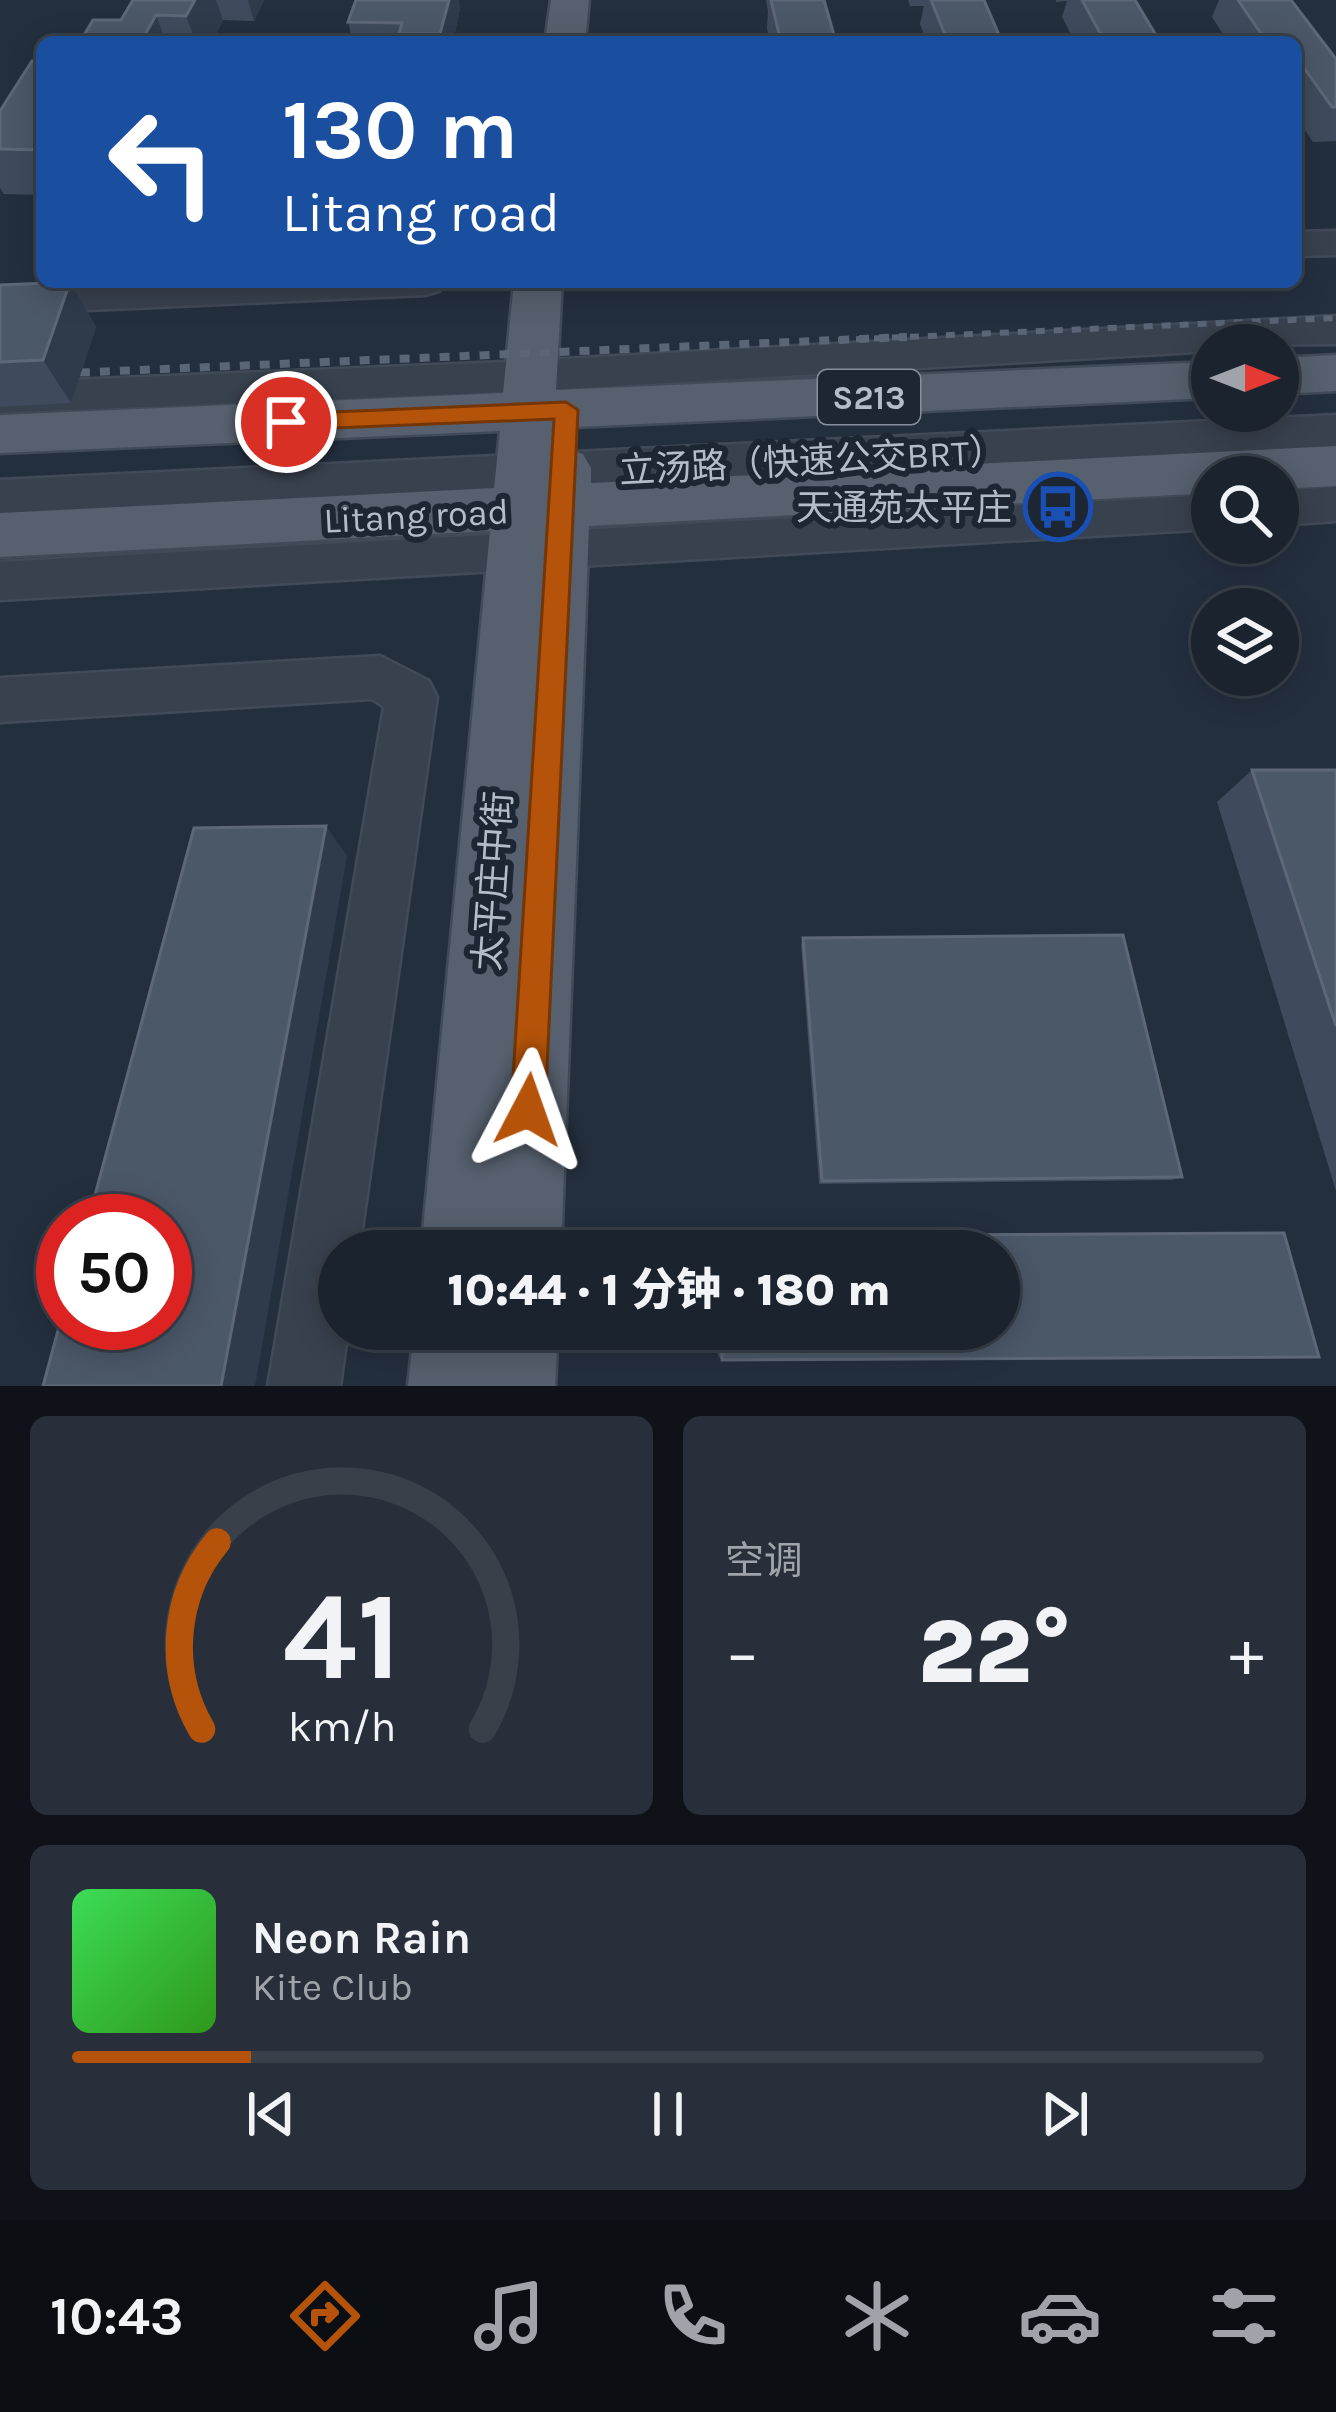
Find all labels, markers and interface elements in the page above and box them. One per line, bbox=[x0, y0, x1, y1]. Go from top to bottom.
text: 130 m bbox=[282, 81, 518, 179]
icon: left bbox=[84, 84, 240, 240]
text: Litang road bbox=[282, 181, 560, 245]
north arrow bbox=[1191, 324, 1299, 432]
map controls bbox=[1191, 324, 1299, 696]
road number: S213 bbox=[818, 370, 920, 424]
pin bbox=[235, 371, 337, 473]
icon: arrive bbox=[253, 389, 319, 455]
street label: 立汤路（快速公交BRT） bbox=[618, 430, 1006, 492]
button: search bbox=[1191, 456, 1299, 564]
bus stop icon: 天通苑太平庄 bbox=[1023, 472, 1093, 542]
place label: 天通苑太平庄 bbox=[796, 487, 1012, 529]
street label: Litang road bbox=[322, 490, 510, 542]
button: layers bbox=[1191, 588, 1299, 696]
street label: 太平庄中街 bbox=[466, 790, 520, 972]
position arrow bbox=[465, 1047, 591, 1173]
speed limit sign: 50 bbox=[36, 1194, 192, 1350]
text: 10:44 · 1 分钟 · 180 m bbox=[448, 1264, 890, 1316]
text: 空调 bbox=[725, 1538, 803, 1584]
text: 41 bbox=[282, 1564, 401, 1709]
text: 22° bbox=[918, 1599, 1071, 1705]
text: − bbox=[725, 1614, 760, 1692]
text: + bbox=[1229, 1614, 1264, 1692]
text: km/h bbox=[287, 1701, 396, 1751]
text: Neon Rain bbox=[252, 1912, 471, 1964]
text: Kite Club bbox=[252, 1964, 413, 2010]
icon: previous bbox=[238, 2081, 304, 2147]
icon: pause bbox=[635, 2081, 701, 2147]
icon: next bbox=[1032, 2081, 1098, 2147]
icon: directions bbox=[283, 2274, 367, 2358]
icon: music bbox=[467, 2274, 551, 2358]
icon: phone bbox=[651, 2274, 735, 2358]
icon: climate bbox=[835, 2274, 919, 2358]
icon: car bbox=[1018, 2274, 1102, 2358]
icon: filters bbox=[1202, 2274, 1286, 2358]
text: 10:43 bbox=[50, 2284, 184, 2348]

